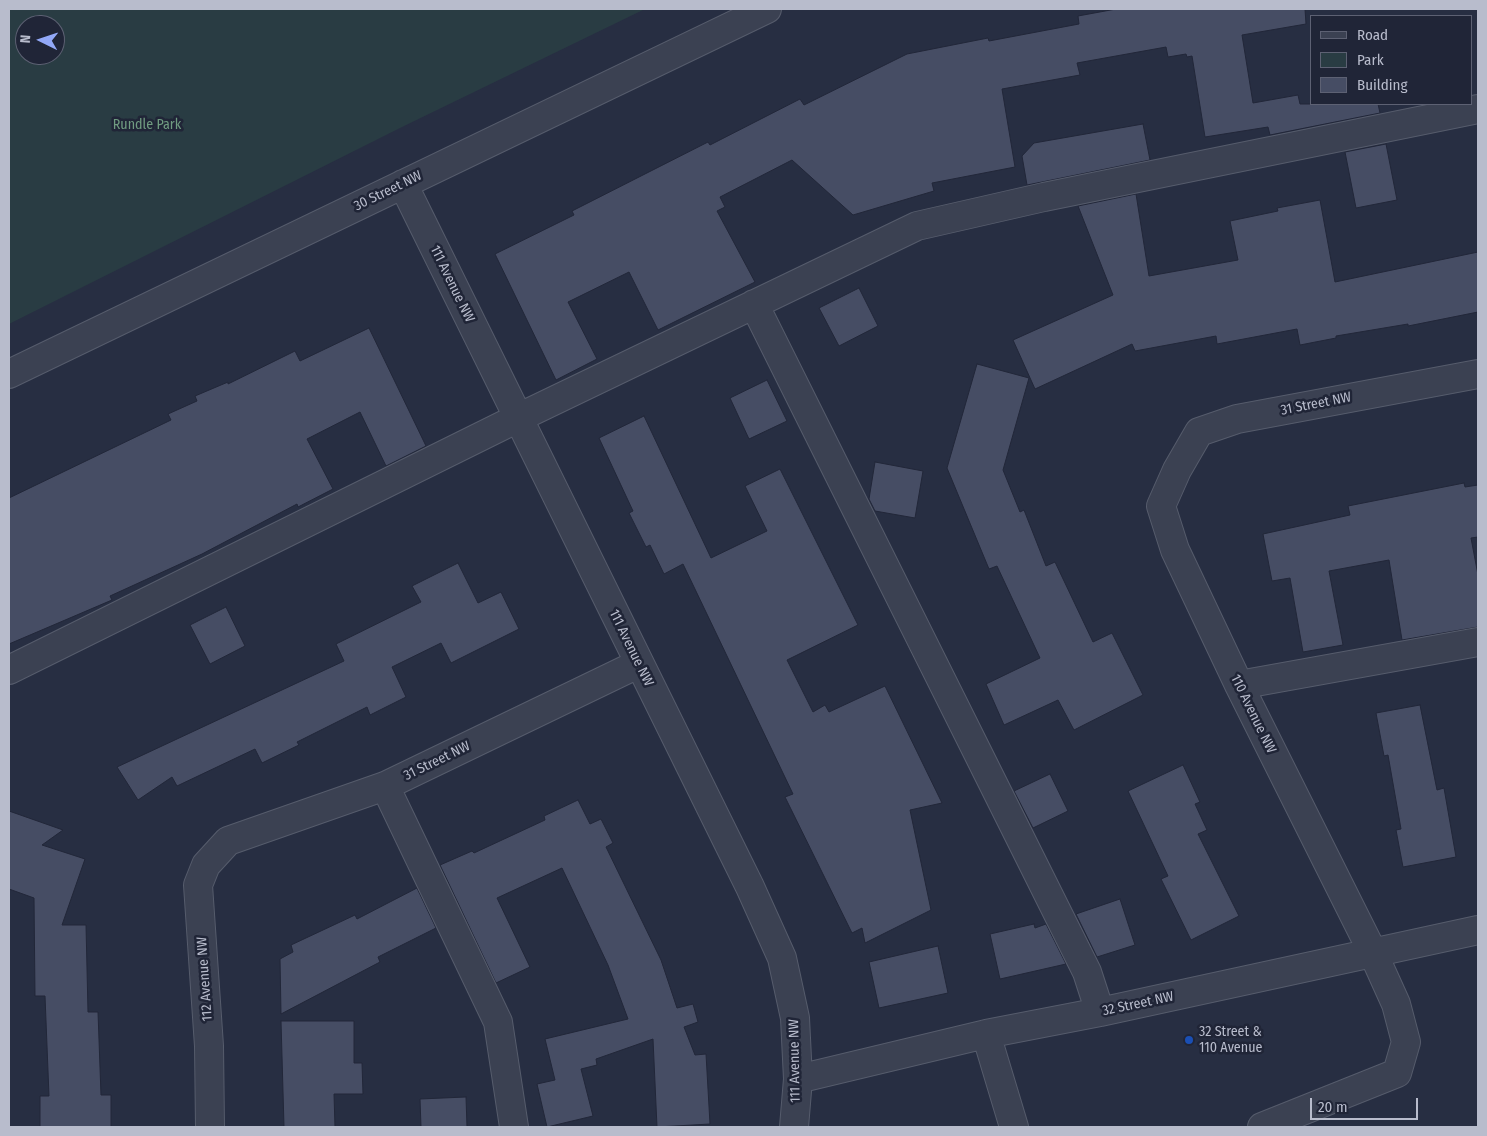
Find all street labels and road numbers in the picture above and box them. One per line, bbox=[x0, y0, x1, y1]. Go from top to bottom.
street label: 30 Street NW bbox=[351, 167, 425, 215]
street label: 111 Avenue NW bbox=[426, 243, 478, 325]
street label: 31 Street NW bbox=[1279, 389, 1353, 419]
street label: 111 Avenue NW bbox=[605, 607, 657, 689]
street label: 110 Avenue NW bbox=[1227, 672, 1279, 756]
street label: 31 Street NW bbox=[401, 738, 473, 784]
street label: 112 Avenue NW bbox=[194, 936, 216, 1022]
street label: 32 Street NW bbox=[1101, 988, 1175, 1020]
street label: 111 Avenue NW bbox=[786, 1019, 804, 1103]

